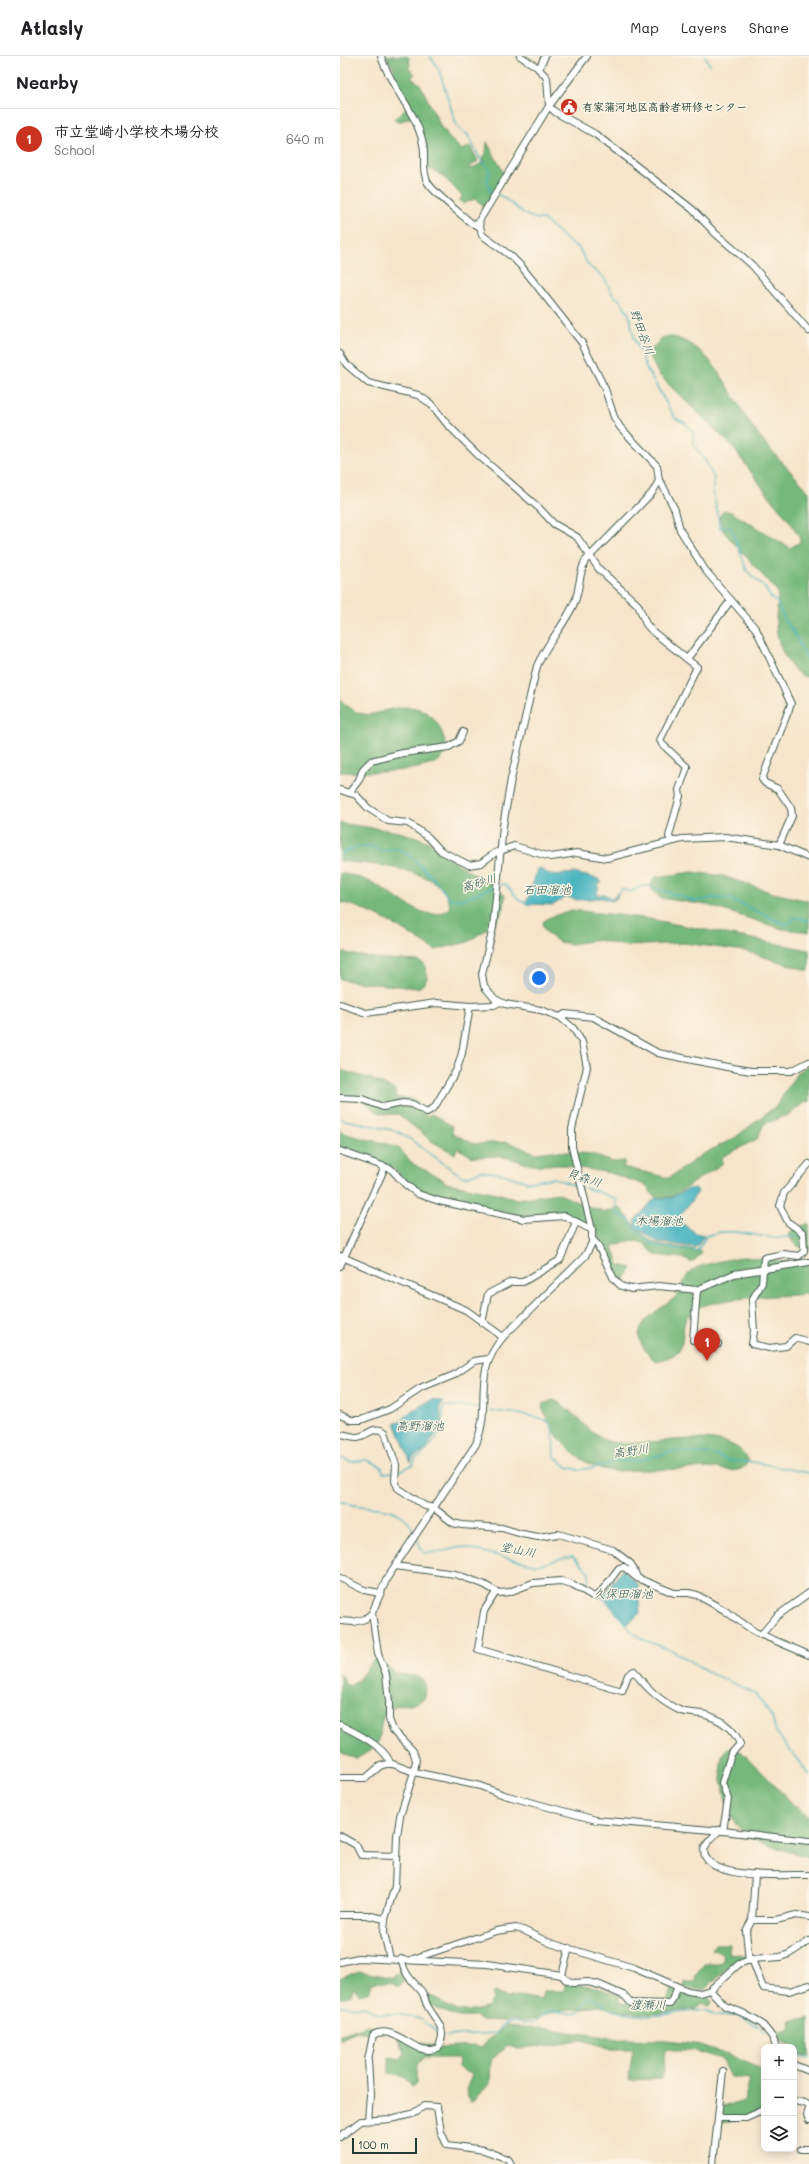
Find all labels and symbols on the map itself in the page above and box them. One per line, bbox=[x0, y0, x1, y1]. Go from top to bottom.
public building icon: 有家蒲河地区高齢者研修センター bbox=[559, 97, 579, 117]
place label: 有家蒲河地区高齢者研修センター bbox=[582, 99, 747, 114]
water label: 野田谷川 bbox=[627, 306, 659, 357]
water label: 高砂川 bbox=[459, 869, 498, 895]
water label: 石田溜池 bbox=[523, 881, 572, 897]
your location bbox=[529, 968, 549, 988]
water label: 貝森川 bbox=[565, 1164, 604, 1190]
water label: 木場溜池 bbox=[635, 1212, 684, 1228]
pin: 1 bbox=[694, 1328, 720, 1361]
water label: 高野溜池 bbox=[396, 1417, 445, 1433]
water label: 高野川 bbox=[612, 1439, 650, 1461]
water label: 堂山川 bbox=[499, 1538, 537, 1560]
water label: 久保田溜池 bbox=[593, 1585, 654, 1601]
water label: 渡瀬川 bbox=[630, 1996, 666, 2012]
scale bar bbox=[352, 2136, 417, 2155]

